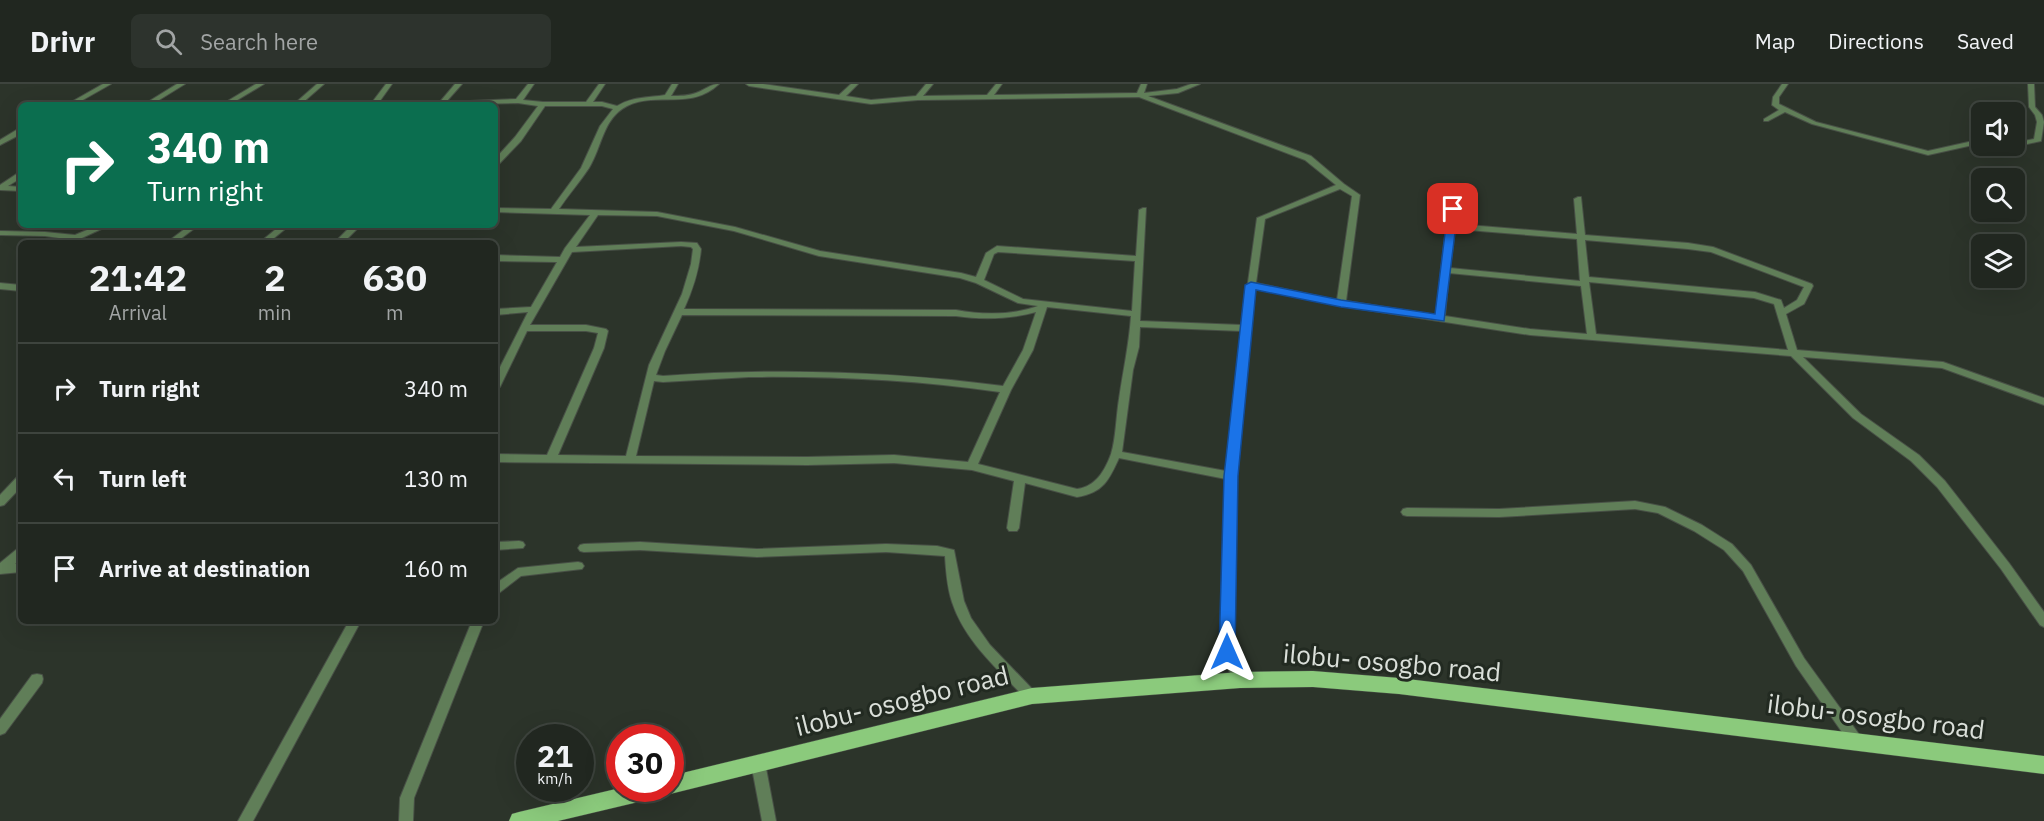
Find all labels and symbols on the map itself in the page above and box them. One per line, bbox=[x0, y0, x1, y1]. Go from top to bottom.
pin bbox=[1427, 183, 1478, 234]
position arrow bbox=[1195, 620, 1259, 684]
street label: ilobu- osogbo road bbox=[1282, 636, 1503, 688]
street label: ilobu- osogbo road bbox=[792, 657, 1012, 743]
street label: ilobu- osogbo road bbox=[1766, 686, 1987, 746]
speed limit sign: 30 bbox=[606, 724, 684, 802]

